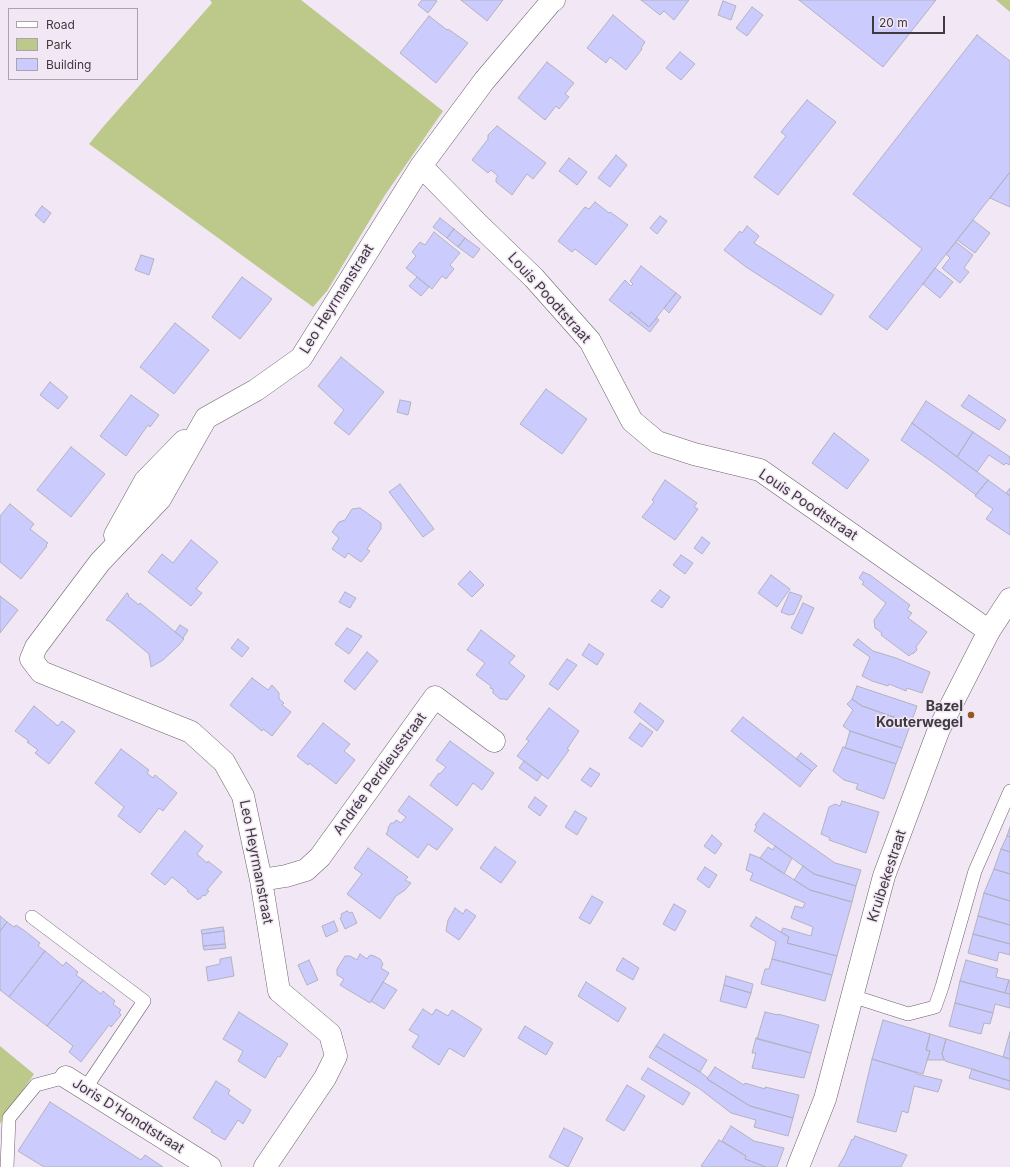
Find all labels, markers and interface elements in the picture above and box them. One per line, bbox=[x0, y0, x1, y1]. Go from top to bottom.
legend bbox=[8, 8, 138, 80]
scale bar bbox=[874, 8, 947, 34]
text: 20 m bbox=[879, 15, 908, 30]
text: Road bbox=[46, 17, 75, 32]
text: Park bbox=[46, 37, 72, 52]
text: Building bbox=[46, 57, 91, 72]
street label: Leo Heyrmanstraat bbox=[296, 241, 378, 357]
street label: Louis Poodtstraat bbox=[504, 249, 594, 347]
street label: Louis Poodtstraat bbox=[755, 466, 861, 544]
place label: Bazel Kouterwegel bbox=[876, 699, 963, 732]
street label: Andrée Perdieusstraat bbox=[330, 710, 430, 838]
marker: Bazel Kouterwegel bbox=[966, 710, 976, 720]
street label: Leo Heyrmanstraat bbox=[236, 799, 276, 925]
street label: Kruibekestraat bbox=[864, 828, 910, 924]
street label: Joris D'Hondtstraat bbox=[69, 1075, 187, 1157]

